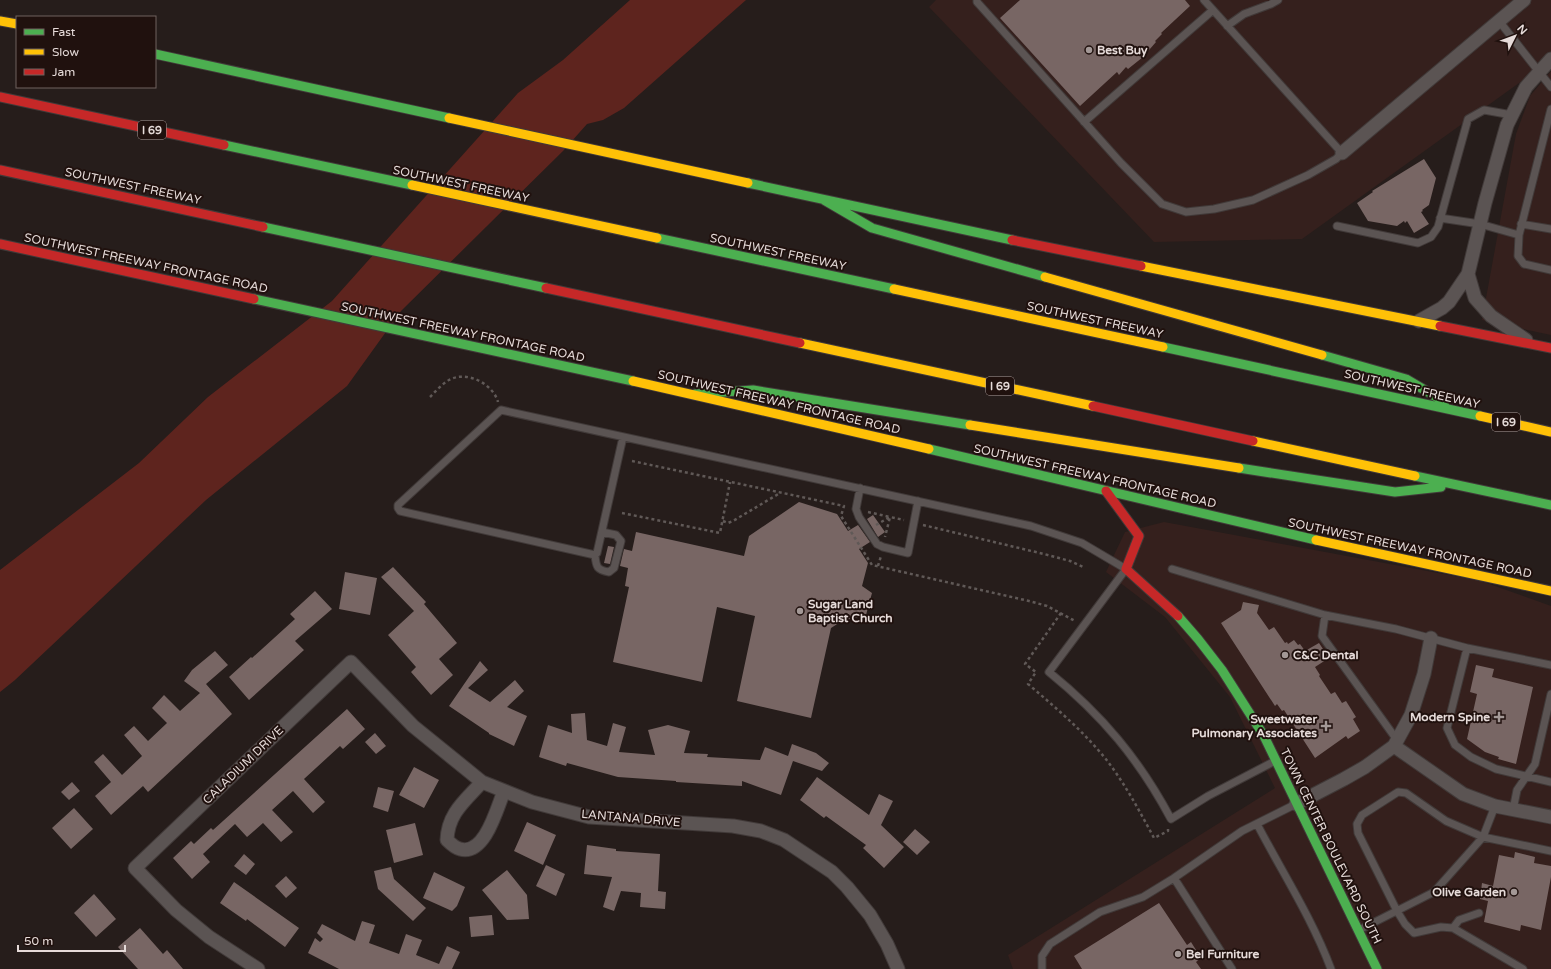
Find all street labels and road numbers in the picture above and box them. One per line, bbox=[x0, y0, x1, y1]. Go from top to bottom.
road number: I 69 bbox=[138, 121, 166, 139]
street label: SOUTHWEST FREEWAY bbox=[392, 163, 531, 205]
street label: SOUTHWEST FREEWAY bbox=[64, 165, 203, 207]
street label: SOUTHWEST FREEWAY FRONTAGE ROAD bbox=[23, 230, 269, 296]
street label: SOUTHWEST FREEWAY bbox=[709, 231, 848, 273]
street label: SOUTHWEST FREEWAY FRONTAGE ROAD bbox=[340, 299, 586, 365]
street label: SOUTHWEST FREEWAY bbox=[1026, 299, 1165, 341]
street label: SOUTHWEST FREEWAY FRONTAGE ROAD bbox=[656, 367, 902, 437]
street label: SOUTHWEST FREEWAY bbox=[1343, 367, 1482, 412]
road number: I 69 bbox=[986, 377, 1014, 395]
road number: I 69 bbox=[1492, 413, 1520, 431]
street label: SOUTHWEST FREEWAY FRONTAGE ROAD bbox=[972, 441, 1218, 511]
street label: SOUTHWEST FREEWAY FRONTAGE ROAD bbox=[1287, 515, 1533, 581]
street label: CALADIUM DRIVE bbox=[200, 723, 286, 807]
street label: TOWN CENTER BOULEVARD SOUTH bbox=[1277, 746, 1385, 946]
street label: LANTANA DRIVE bbox=[581, 807, 681, 829]

